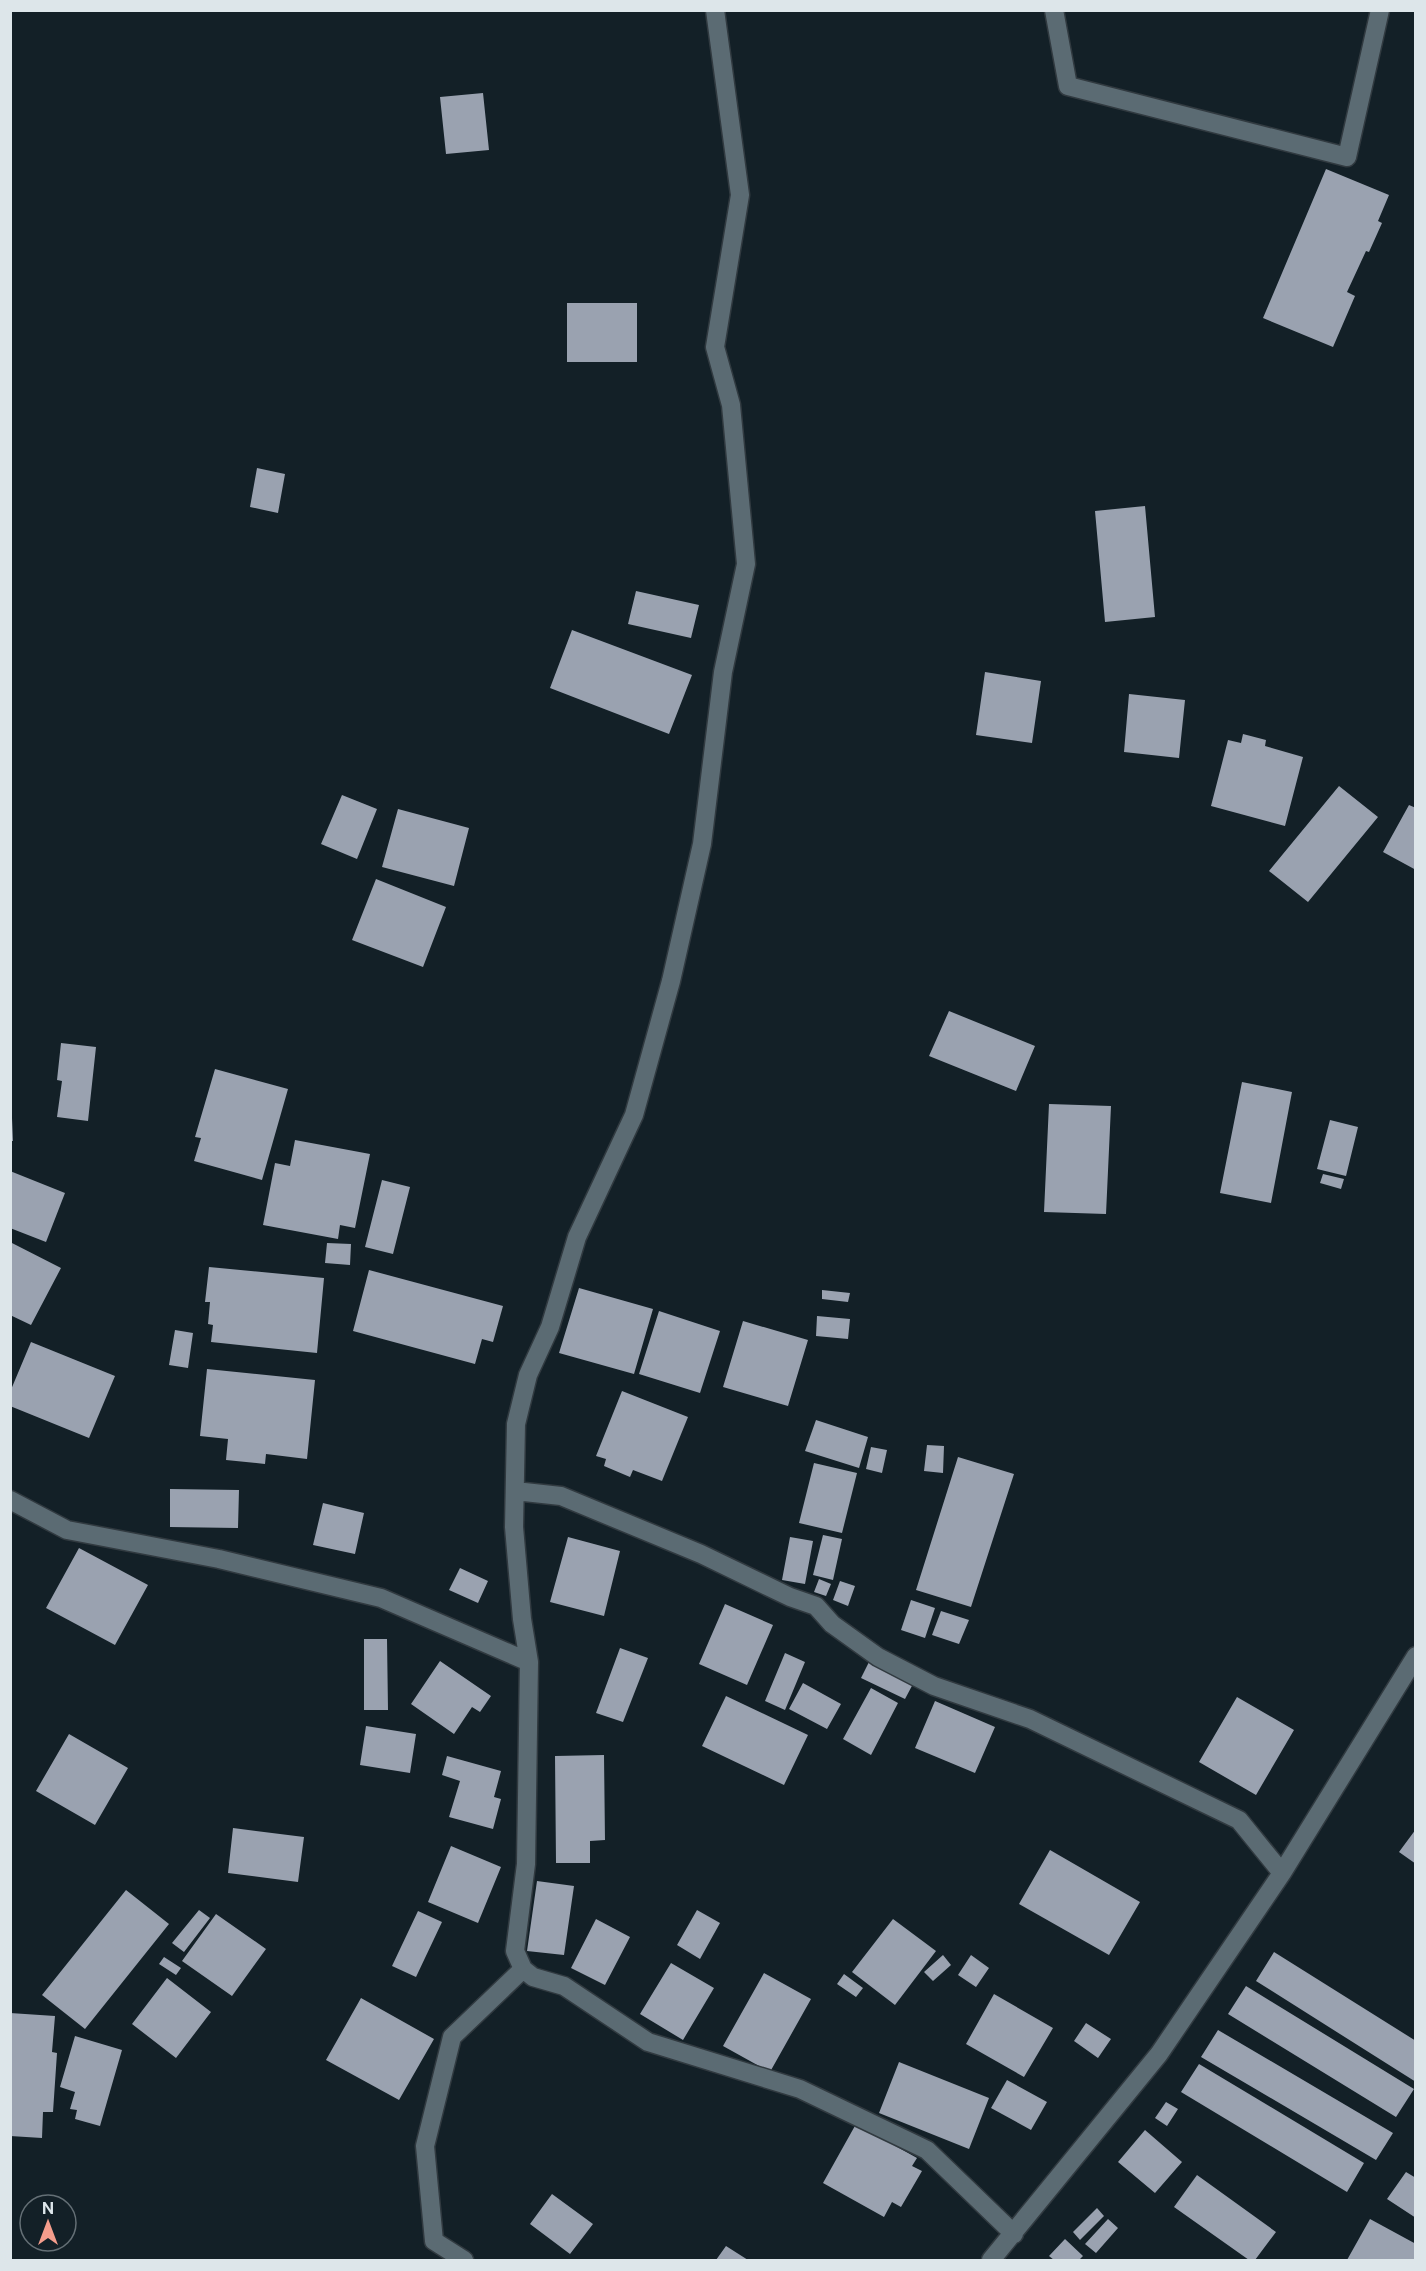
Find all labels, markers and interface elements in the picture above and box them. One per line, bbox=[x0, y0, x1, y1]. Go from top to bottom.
north arrow bbox=[18, 2193, 78, 2253]
text: N bbox=[42, 2199, 54, 2218]

